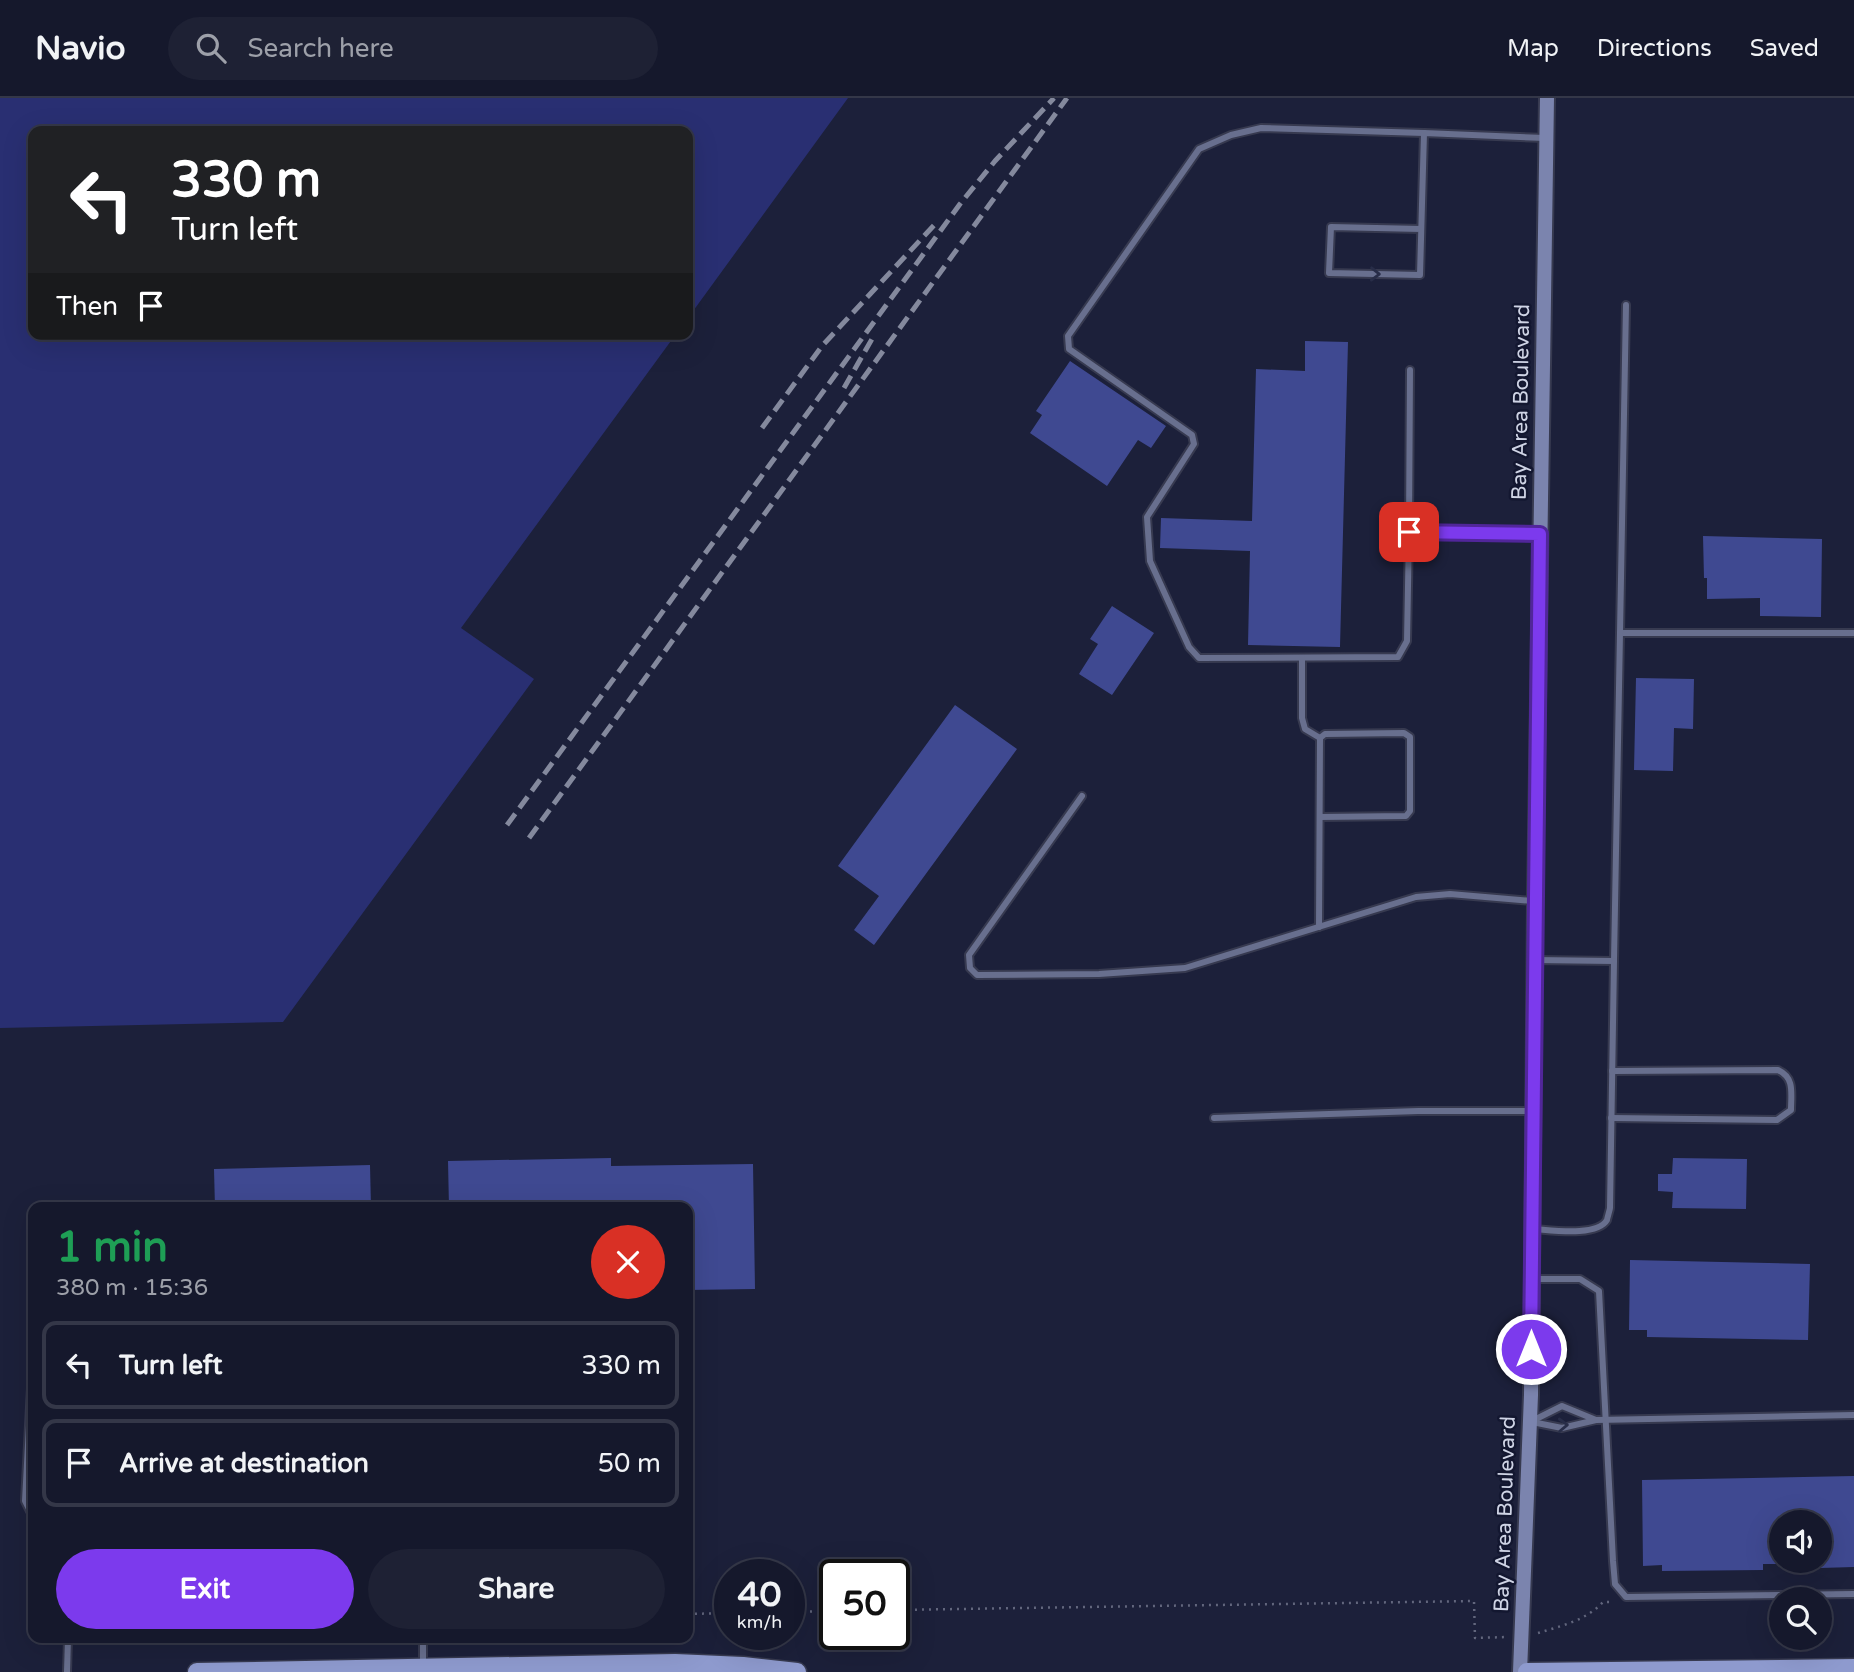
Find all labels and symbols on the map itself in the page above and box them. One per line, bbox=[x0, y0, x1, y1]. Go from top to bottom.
one-way arrow bbox=[1370, 266, 1380, 282]
street label: Bay Area Boulevard bbox=[1507, 304, 1535, 500]
pin bbox=[1379, 502, 1439, 562]
position arrow bbox=[1494, 1312, 1568, 1386]
street label: Bay Area Boulevard bbox=[1489, 1416, 1521, 1612]
one-way arrow bbox=[1558, 1418, 1569, 1433]
speed limit sign: 50 bbox=[819, 1559, 910, 1650]

